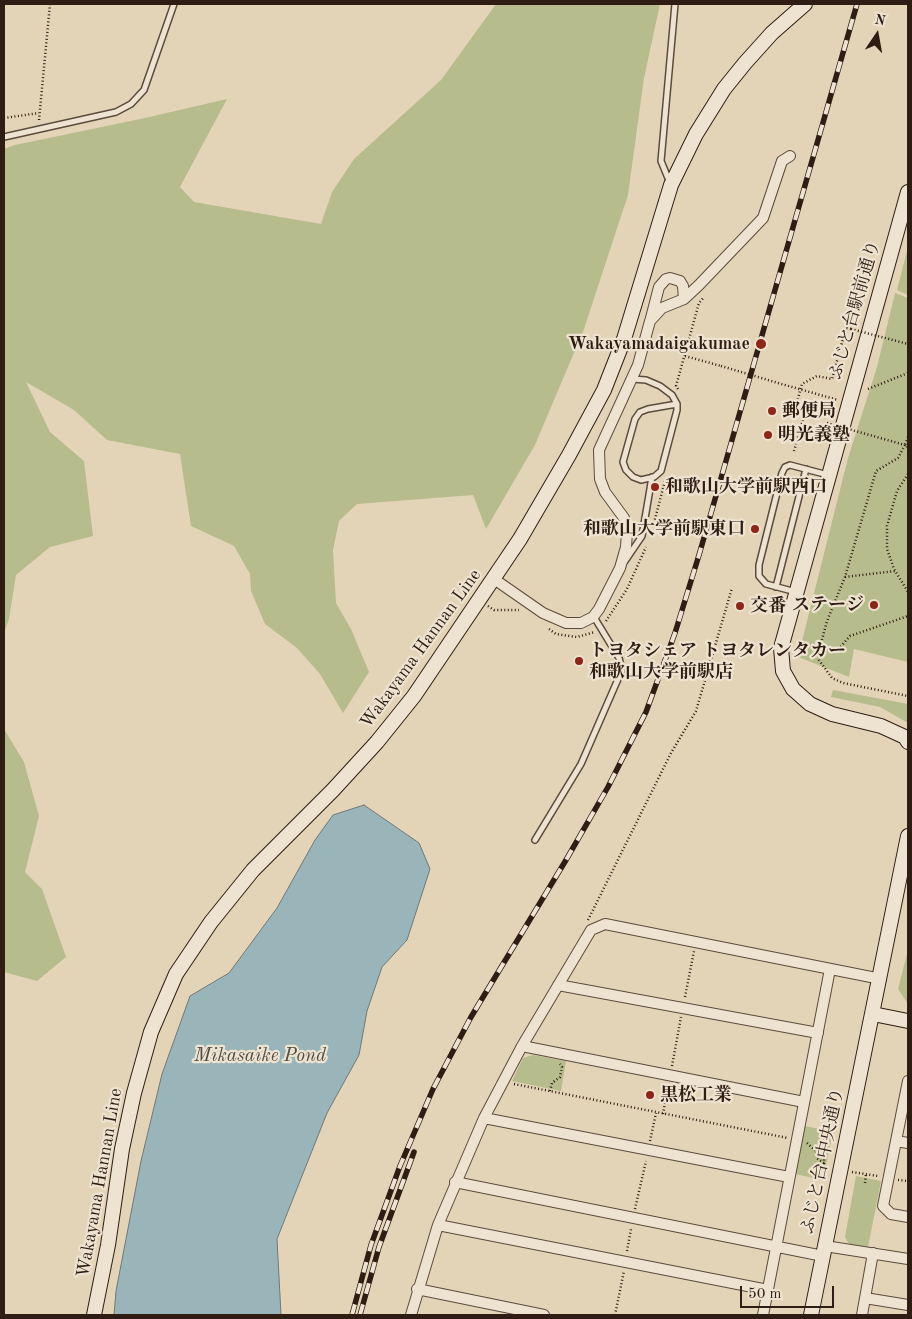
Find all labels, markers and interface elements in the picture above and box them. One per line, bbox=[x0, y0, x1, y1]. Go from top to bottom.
north arrow bbox=[852, 10, 902, 60]
text: N bbox=[873, 12, 887, 28]
street label: ふじと台駅前通り bbox=[825, 238, 885, 382]
place label: Wakayamadaigakumae bbox=[568, 333, 750, 355]
marker: Wakayamadaigakumae bbox=[754, 337, 768, 351]
place label: 郵便局 bbox=[782, 400, 836, 422]
marker: 郵便局 bbox=[766, 405, 778, 417]
place label: 明光義塾 bbox=[778, 424, 850, 446]
marker: 明光義塾 bbox=[762, 429, 774, 441]
place label: 和歌山大学前駅西口 bbox=[665, 476, 827, 498]
marker: 和歌山大学前駅西口 bbox=[649, 481, 661, 493]
place label: 和歌山大学前駅東口 bbox=[583, 518, 745, 540]
marker: 和歌山大学前駅東口 bbox=[749, 523, 761, 535]
street label: Wakayama Hannan Line bbox=[356, 565, 486, 733]
place label: ステージ bbox=[792, 594, 864, 616]
place label: 交番 bbox=[750, 595, 786, 617]
marker: ステージ bbox=[868, 599, 880, 611]
marker: 交番 bbox=[734, 600, 746, 612]
place label: トヨタシェア トヨタレンタカー 和歌山大学前駅店 bbox=[589, 640, 846, 682]
marker: トヨタシェア トヨタレンタカー 和歌山大学前駅店 bbox=[573, 655, 585, 667]
water label: Mikasaike Pond bbox=[194, 1045, 326, 1067]
place label: 黒松工業 bbox=[660, 1084, 732, 1106]
street label: ふじと台 中央通り bbox=[797, 1086, 849, 1236]
street label: Wakayama Hannan Line bbox=[73, 1087, 127, 1279]
marker: 黒松工業 bbox=[644, 1089, 656, 1101]
scale bar bbox=[742, 1276, 836, 1308]
text: 50 m bbox=[748, 1287, 782, 1302]

